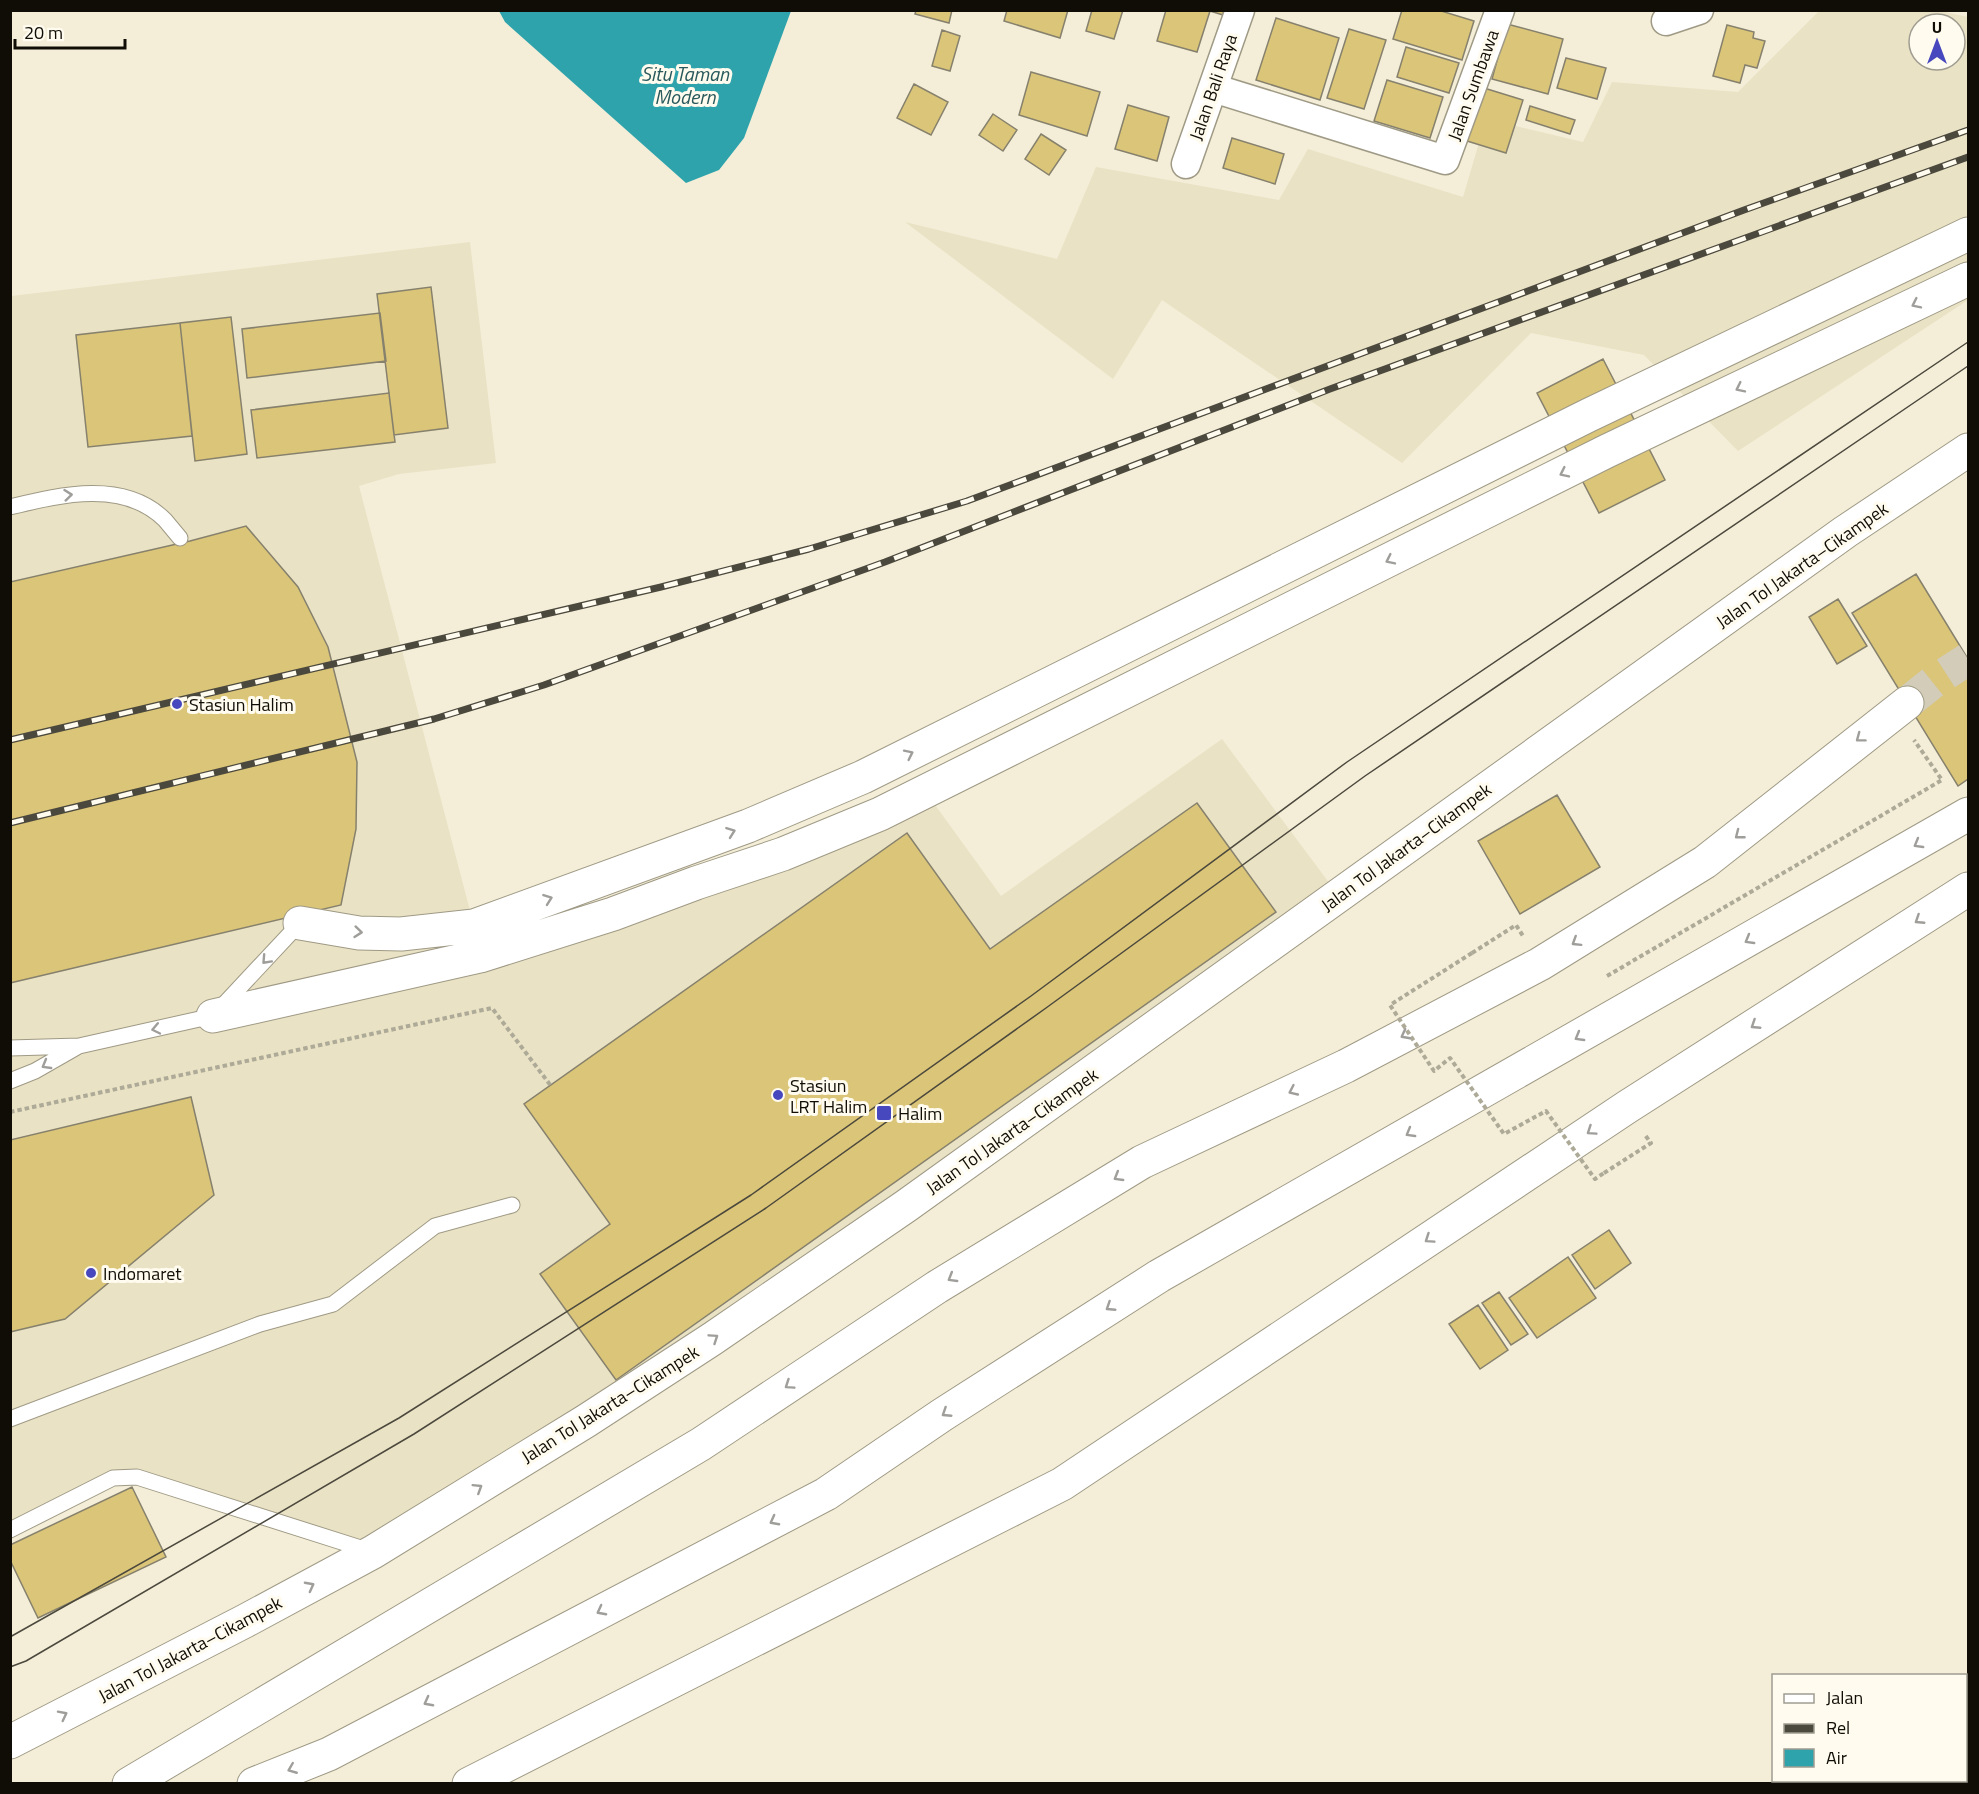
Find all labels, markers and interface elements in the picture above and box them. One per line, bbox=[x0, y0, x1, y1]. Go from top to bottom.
scale bar bbox=[15, 12, 124, 50]
north arrow bbox=[1907, 12, 1967, 72]
text: U bbox=[1932, 15, 1942, 39]
text: 20 m bbox=[24, 19, 63, 46]
street label: Jalan Sumbawa bbox=[1440, 26, 1506, 144]
street label: Jalan Bali Raya bbox=[1182, 30, 1244, 144]
water label: Situ Taman Modern bbox=[641, 58, 730, 112]
one-way arrow bbox=[1911, 297, 1922, 309]
one-way arrow bbox=[1735, 381, 1746, 393]
one-way arrow bbox=[1559, 465, 1570, 477]
one-way arrow bbox=[63, 489, 72, 502]
street label: Jalan Tol Jakarta–Cikampek bbox=[1710, 495, 1894, 635]
one-way arrow bbox=[1385, 552, 1396, 564]
place label: Stasiun Halim bbox=[189, 691, 294, 718]
marker: Stasiun Halim bbox=[170, 697, 184, 711]
one-way arrow bbox=[1856, 731, 1867, 742]
one-way arrow bbox=[903, 749, 914, 761]
street label: Jalan Tol Jakarta–Cikampek bbox=[1315, 776, 1497, 918]
one-way arrow bbox=[725, 827, 736, 840]
one-way arrow bbox=[1734, 828, 1745, 839]
one-way arrow bbox=[1914, 836, 1924, 848]
one-way arrow bbox=[542, 894, 552, 907]
one-way arrow bbox=[1915, 913, 1925, 925]
one-way arrow bbox=[353, 925, 362, 938]
one-way arrow bbox=[1745, 933, 1755, 945]
one-way arrow bbox=[1572, 935, 1582, 947]
one-way arrow bbox=[262, 953, 273, 964]
one-way arrow bbox=[1751, 1018, 1761, 1030]
one-way arrow bbox=[151, 1021, 161, 1034]
one-way arrow bbox=[1400, 1028, 1411, 1039]
one-way arrow bbox=[1575, 1030, 1586, 1042]
one-way arrow bbox=[42, 1058, 52, 1069]
street label: Jalan Tol Jakarta–Cikampek bbox=[920, 1061, 1104, 1201]
place label: Stasiun LRT Halim bbox=[790, 1072, 867, 1120]
one-way arrow bbox=[1289, 1083, 1300, 1095]
marker: Stasiun LRT Halim bbox=[771, 1088, 785, 1102]
place label: Halim bbox=[898, 1100, 942, 1127]
marker: Halim bbox=[875, 1104, 893, 1122]
one-way arrow bbox=[1587, 1124, 1598, 1135]
one-way arrow bbox=[1406, 1126, 1416, 1138]
one-way arrow bbox=[1114, 1169, 1124, 1181]
one-way arrow bbox=[1425, 1232, 1435, 1244]
place label: Indomaret bbox=[103, 1260, 182, 1287]
marker: Indomaret bbox=[84, 1266, 98, 1280]
one-way arrow bbox=[948, 1271, 958, 1282]
one-way arrow bbox=[1106, 1300, 1116, 1312]
one-way arrow bbox=[707, 1334, 718, 1345]
street label: Jalan Tol Jakarta–Cikampek bbox=[516, 1338, 704, 1470]
one-way arrow bbox=[785, 1378, 795, 1390]
one-way arrow bbox=[942, 1406, 953, 1417]
one-way arrow bbox=[472, 1483, 482, 1495]
one-way arrow bbox=[769, 1514, 780, 1525]
one-way arrow bbox=[304, 1582, 314, 1593]
street label: Jalan Tol Jakarta–Cikampek bbox=[93, 1589, 287, 1709]
one-way arrow bbox=[597, 1604, 607, 1615]
legend bbox=[1772, 1674, 1967, 1782]
text: Jalan bbox=[1826, 1684, 1863, 1711]
one-way arrow bbox=[424, 1695, 435, 1706]
one-way arrow bbox=[56, 1711, 67, 1723]
text: Rel bbox=[1826, 1714, 1850, 1741]
text: Air bbox=[1826, 1744, 1847, 1771]
one-way arrow bbox=[287, 1762, 298, 1774]

